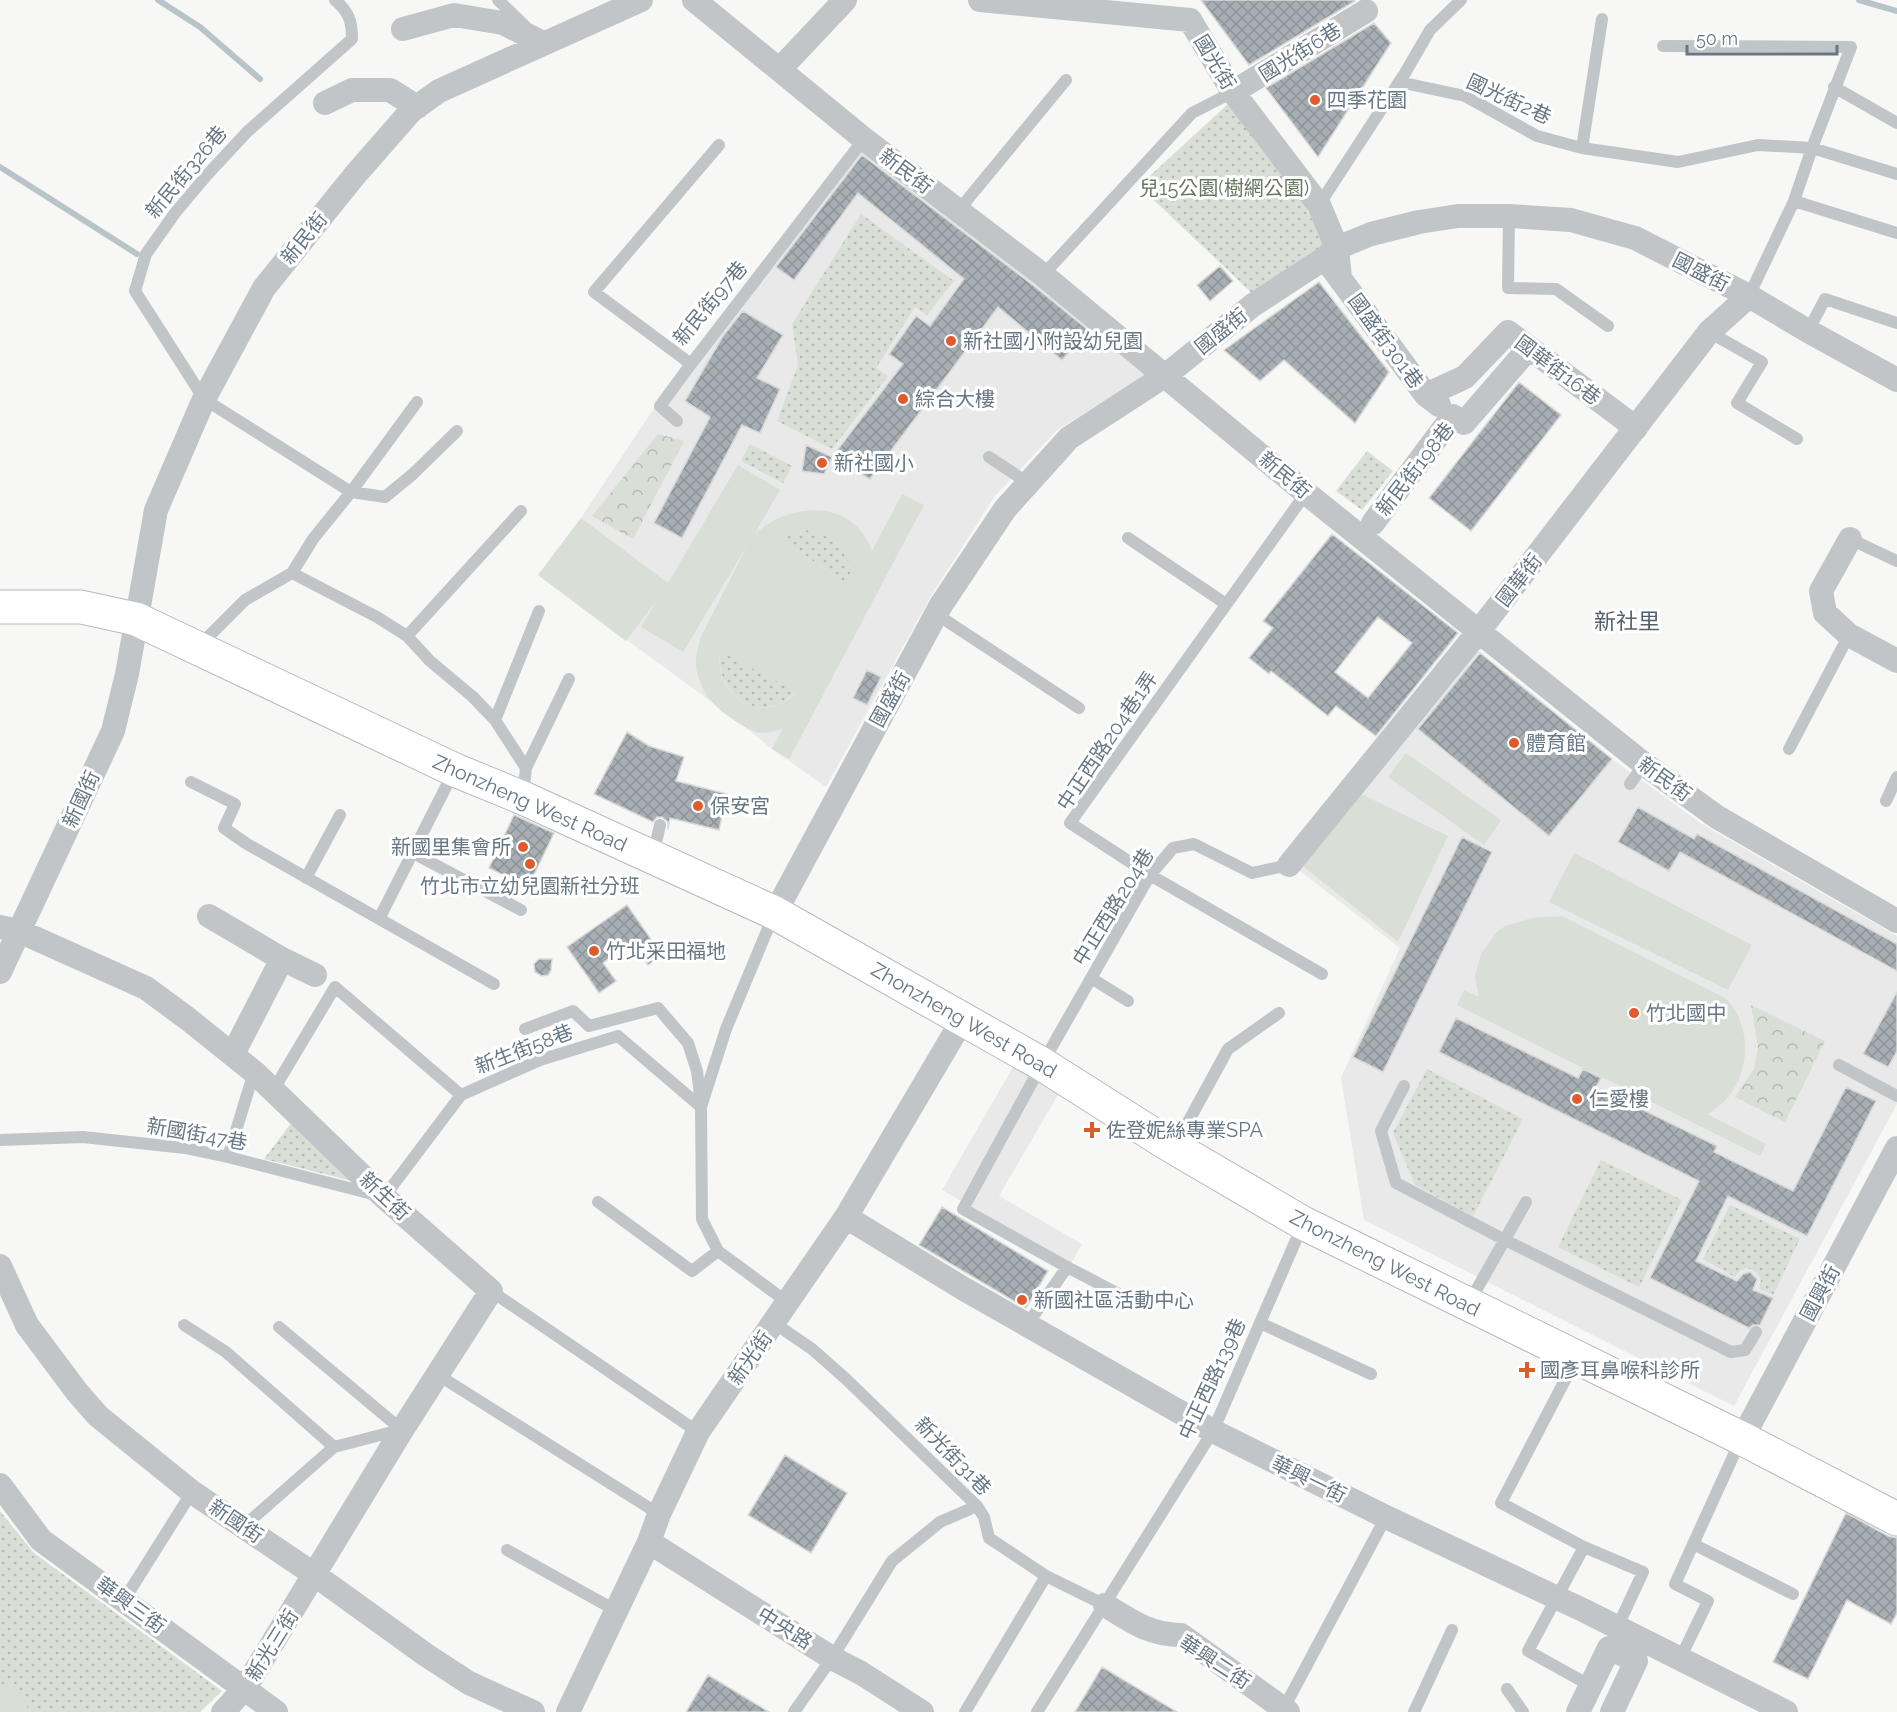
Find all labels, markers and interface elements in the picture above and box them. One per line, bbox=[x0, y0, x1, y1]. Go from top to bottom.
street label: 國光街6巷 bbox=[1255, 17, 1345, 87]
scale bar bbox=[1687, 18, 1837, 56]
text: 50 m bbox=[1696, 28, 1738, 49]
street label: 國光街 bbox=[1189, 30, 1241, 94]
street label: 國光街2巷 bbox=[1463, 69, 1555, 129]
place label: 四季花園 bbox=[1327, 88, 1407, 112]
marker: 四季花園 bbox=[1308, 93, 1322, 107]
street label: 新民街326巷 bbox=[140, 121, 232, 223]
street label: 新民街 bbox=[875, 143, 937, 199]
park label: 兒15公園(樹網公園) bbox=[1139, 176, 1309, 200]
street label: 新民街 bbox=[276, 207, 332, 269]
street label: 國盛街 bbox=[1669, 248, 1733, 296]
street label: 新民街97巷 bbox=[668, 256, 752, 350]
street label: 國盛街301巷 bbox=[1344, 289, 1428, 393]
street label: 國盛街 bbox=[1190, 303, 1252, 359]
place label: 新社國小附設幼兒園 bbox=[963, 329, 1143, 353]
street label: 國華街16巷 bbox=[1511, 330, 1605, 410]
marker: 新社國小附設幼兒園 bbox=[944, 334, 958, 348]
place label: 綜合大樓 bbox=[915, 387, 995, 411]
marker: 綜合大樓 bbox=[896, 392, 910, 406]
street label: 新民街198巷 bbox=[1371, 417, 1459, 521]
street label: 新民街 bbox=[1254, 447, 1316, 503]
place label: 新社國小 bbox=[834, 451, 914, 475]
marker: 新社國小 bbox=[815, 456, 829, 470]
street label: 國華街 bbox=[1491, 549, 1547, 611]
district label: 新社里 bbox=[1594, 608, 1660, 634]
street label: 國盛街 bbox=[865, 667, 915, 731]
street label: 中正西路204巷1弄 bbox=[1052, 667, 1162, 815]
place label: 體育館 bbox=[1526, 731, 1586, 755]
marker: 體育館 bbox=[1507, 736, 1521, 750]
street label: Zhonzheng West Road bbox=[429, 749, 631, 857]
street label: 新民街 bbox=[1634, 752, 1696, 806]
street label: 新國街 bbox=[57, 767, 105, 831]
place label: 保安宮 bbox=[710, 794, 770, 818]
marker: 保安宮 bbox=[691, 799, 705, 813]
place label: 新國里集會所 bbox=[391, 835, 511, 859]
marker: 新國里集會所 bbox=[516, 840, 530, 854]
street label: 中正西路204巷 bbox=[1067, 844, 1159, 970]
marker: 竹北市立幼兒園新社分班 bbox=[523, 857, 537, 871]
place label: 竹北市立幼兒園新社分班 bbox=[420, 874, 640, 898]
place label: 竹北采田福地 bbox=[606, 939, 726, 963]
marker: 竹北采田福地 bbox=[587, 944, 601, 958]
street label: Zhonzheng West Road bbox=[867, 957, 1061, 1083]
place label: 竹北國中 bbox=[1646, 1001, 1726, 1025]
marker: 竹北國中 bbox=[1627, 1006, 1641, 1020]
street label: 新生街58巷 bbox=[472, 1019, 576, 1079]
place label: 仁愛樓 bbox=[1589, 1087, 1649, 1111]
marker: 仁愛樓 bbox=[1570, 1092, 1584, 1106]
street label: 新國街47巷 bbox=[145, 1113, 249, 1155]
place label: 佐登妮絲專業SPA bbox=[1106, 1118, 1264, 1142]
marker: 佐登妮絲專業SPA bbox=[1083, 1121, 1101, 1139]
street label: 新生街 bbox=[355, 1167, 415, 1225]
street label: Zhonzheng West Road bbox=[1286, 1205, 1484, 1321]
street label: 國興街 bbox=[1795, 1261, 1845, 1325]
place label: 新國社區活動中心 bbox=[1034, 1288, 1194, 1312]
marker: 新國社區活動中心 bbox=[1015, 1293, 1029, 1307]
street label: 中正西路139巷 bbox=[1173, 1315, 1251, 1443]
street label: 新光街 bbox=[723, 1327, 777, 1389]
place label: 國彥耳鼻喉科診所 bbox=[1540, 1358, 1700, 1382]
marker: 國彥耳鼻喉科診所 bbox=[1518, 1361, 1536, 1379]
street label: 新光街31巷 bbox=[910, 1412, 996, 1500]
street label: 華興一街 bbox=[1268, 1451, 1350, 1507]
street label: 新國街 bbox=[204, 1494, 268, 1548]
street label: 華興三街 bbox=[92, 1572, 170, 1638]
street label: 中央路 bbox=[753, 1602, 817, 1654]
street label: 新光三街 bbox=[241, 1605, 303, 1685]
street label: 華興二街 bbox=[1175, 1630, 1255, 1694]

